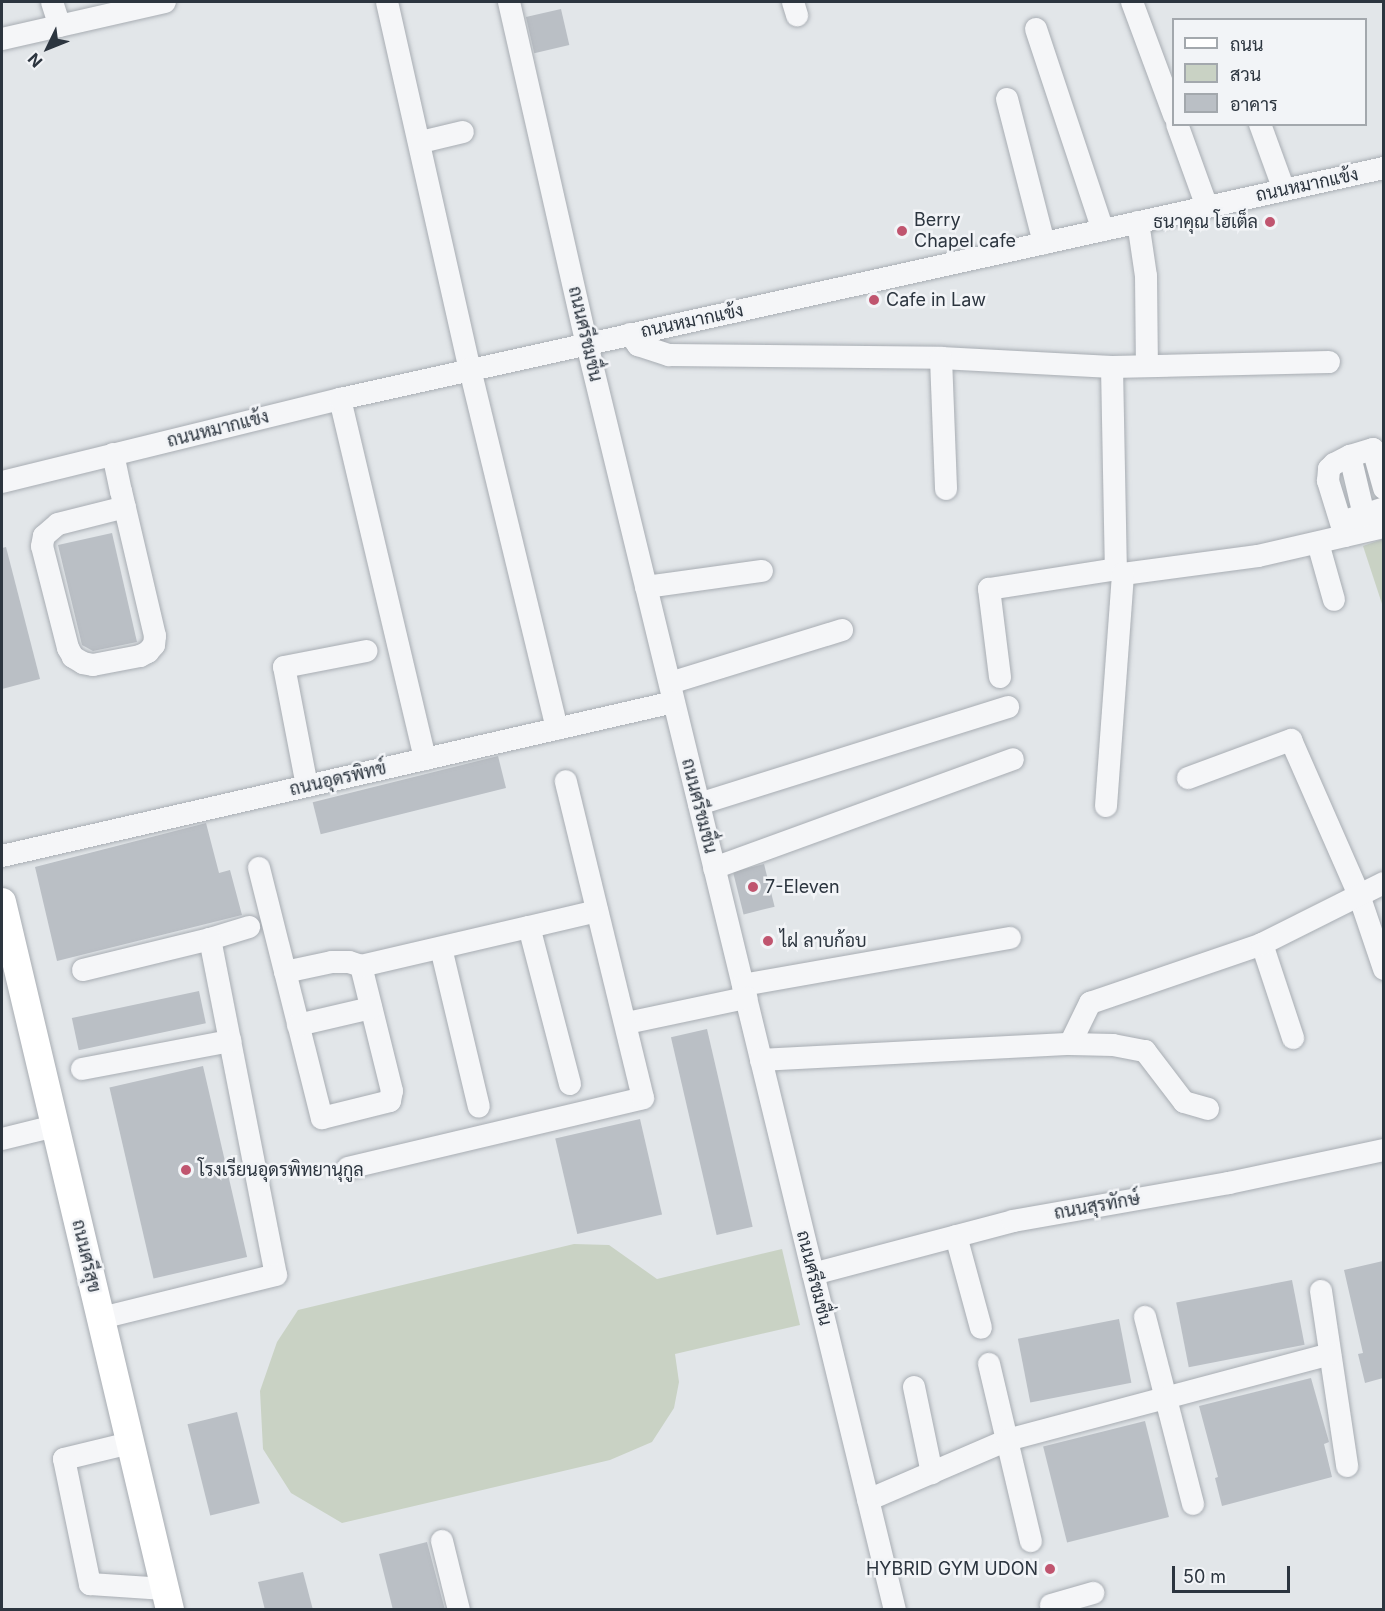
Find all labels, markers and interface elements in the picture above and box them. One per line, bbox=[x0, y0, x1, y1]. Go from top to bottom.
north arrow bbox=[18, 18, 78, 78]
legend bbox=[1172, 18, 1367, 126]
text: ถนน bbox=[1230, 34, 1263, 55]
text: N bbox=[23, 49, 46, 72]
text: สวน bbox=[1230, 64, 1261, 85]
text: อาคาร bbox=[1230, 94, 1278, 115]
street label: ถนนหมากแข้ง bbox=[1254, 164, 1360, 206]
place label: Berry Chapel cafe bbox=[914, 210, 1016, 252]
place label: ธนาคุณ โฮเต็ล bbox=[1153, 211, 1258, 233]
marker: ธนาคุณ โฮเต็ล bbox=[1263, 215, 1277, 229]
marker: Berry Chapel cafe bbox=[895, 224, 909, 238]
street label: ถนนศรีชมชื่น bbox=[564, 284, 606, 384]
place label: Cafe in Law bbox=[886, 289, 986, 311]
marker: Cafe in Law bbox=[867, 293, 881, 307]
street label: ถนนหมากแข้ง bbox=[639, 300, 745, 342]
street label: ถนนหมากแข้ง bbox=[165, 406, 271, 452]
street label: ถนนศรีชมชื่น bbox=[677, 756, 721, 856]
street label: ถนนอุดรพิทข์ bbox=[287, 757, 389, 801]
place label: 7-Eleven bbox=[765, 876, 840, 898]
marker: 7-Eleven bbox=[746, 880, 760, 894]
place label: ไฝ ลาบก้อบ bbox=[780, 930, 867, 952]
marker: ไฝ ลาบก้อบ bbox=[761, 934, 775, 948]
place label: โรงเรียนอุดรพิทยานุกูล bbox=[198, 1159, 364, 1181]
marker: โรงเรียนอุดรพิทยานุกูล bbox=[179, 1163, 193, 1177]
street label: ถนนสุรทักษ์ bbox=[1052, 1188, 1142, 1224]
street label: ถนนศรีสุข bbox=[67, 1217, 105, 1295]
street label: ถนนศรีชมชื่น bbox=[792, 1228, 836, 1328]
scale bar bbox=[1175, 1554, 1294, 1592]
place label: HYBRID GYM UDON bbox=[866, 1558, 1038, 1580]
marker: HYBRID GYM UDON bbox=[1043, 1562, 1057, 1576]
text: 50 m bbox=[1183, 1566, 1226, 1587]

